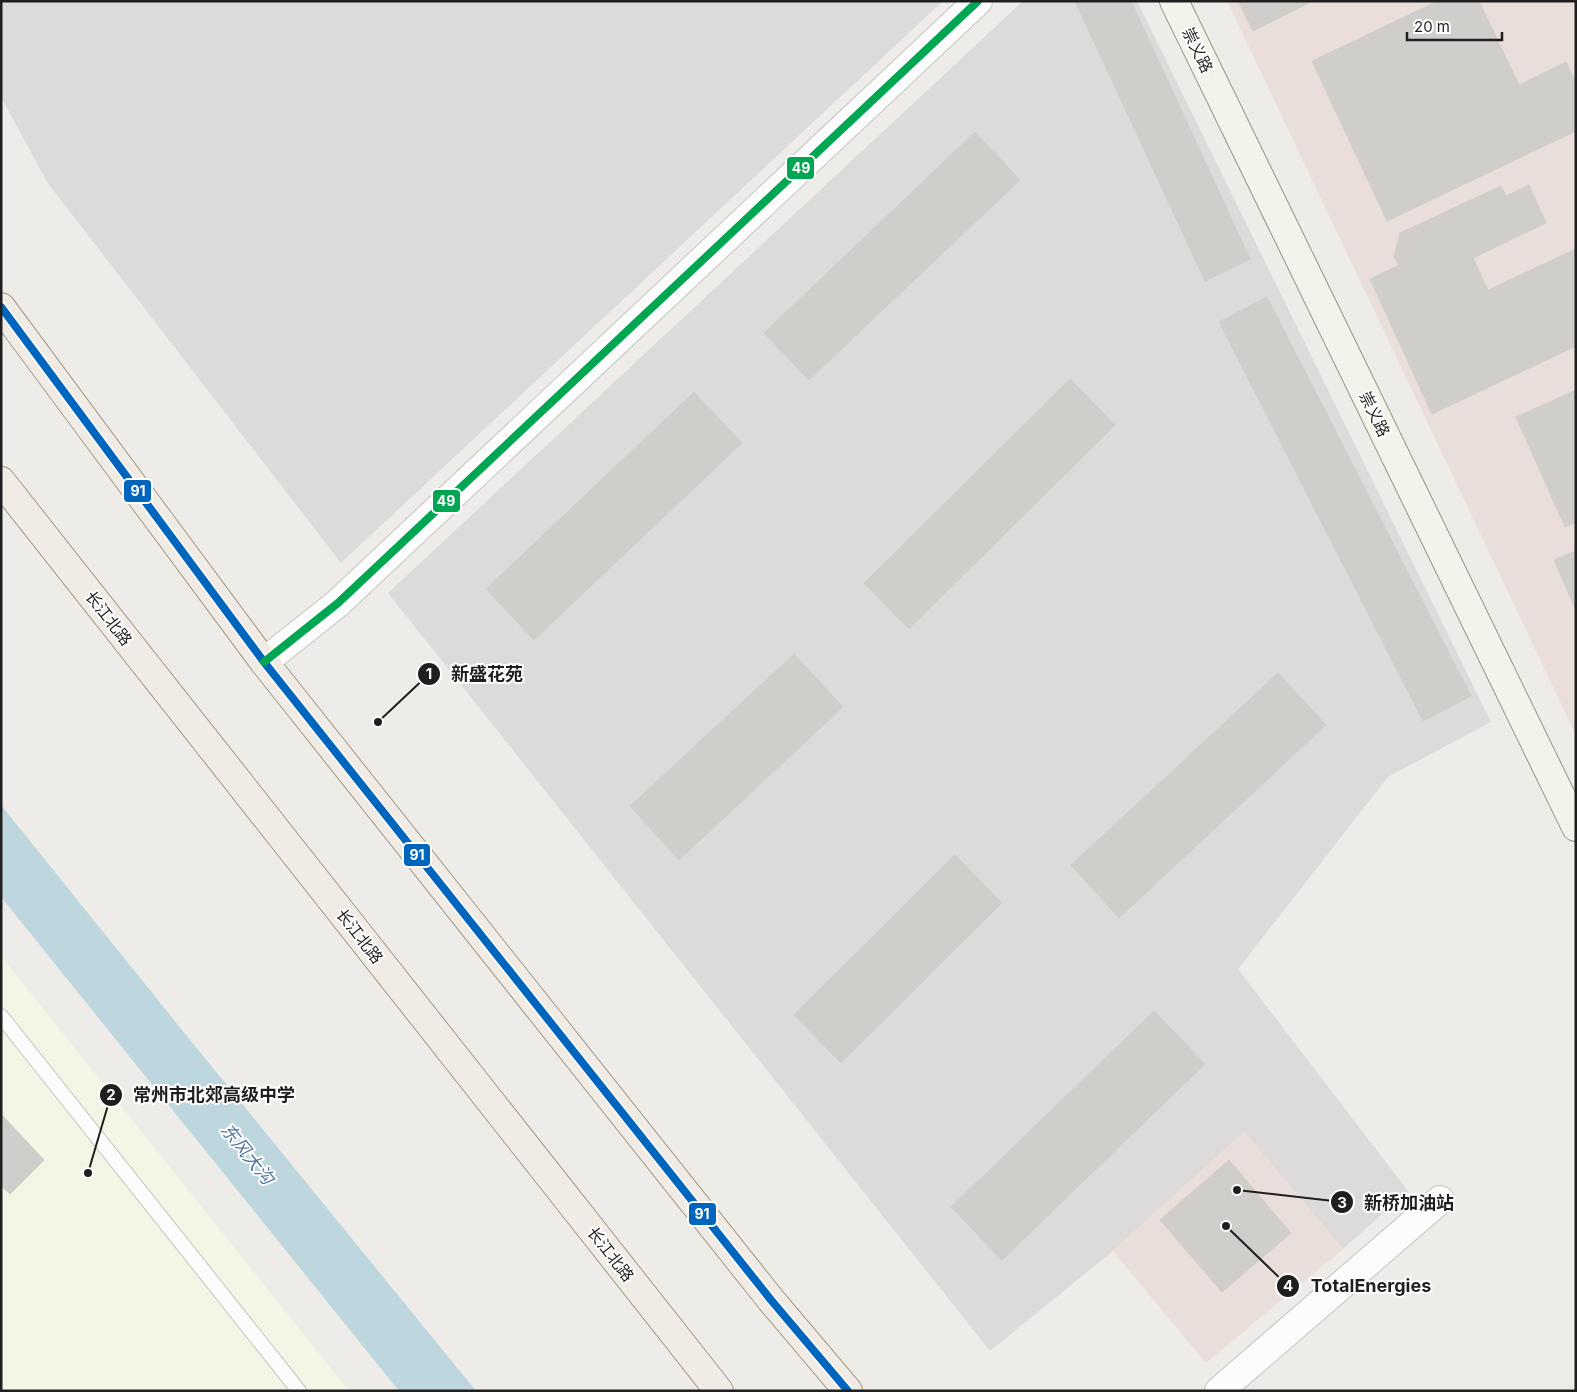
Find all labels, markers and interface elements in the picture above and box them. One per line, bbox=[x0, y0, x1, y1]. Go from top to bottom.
scale bar bbox=[1407, 10, 1502, 42]
text: 20 m bbox=[1414, 17, 1450, 36]
street label: 崇义路 bbox=[1178, 24, 1218, 76]
line badge: 49 bbox=[786, 156, 815, 180]
text: 49 bbox=[792, 159, 810, 176]
street label: 崇义路 bbox=[1355, 388, 1395, 440]
line badge: 91 bbox=[123, 479, 152, 503]
text: 91 bbox=[130, 482, 146, 499]
line badge: 49 bbox=[432, 489, 461, 513]
text: 49 bbox=[437, 492, 455, 509]
street label: 长江北路 bbox=[81, 587, 137, 649]
callout: 新盛花苑 bbox=[416, 657, 533, 690]
text: 新盛花苑 bbox=[451, 663, 523, 684]
text: 1 bbox=[426, 664, 432, 683]
line badge: 91 bbox=[403, 843, 431, 867]
text: 91 bbox=[409, 846, 425, 863]
street label: 长江北路 bbox=[332, 905, 388, 967]
callout: 常州市北郊高级中学 bbox=[98, 1078, 305, 1111]
text: 常州市北郊高级中学 bbox=[133, 1084, 295, 1105]
text: 2 bbox=[106, 1085, 116, 1104]
water label: 东风大沟 bbox=[217, 1119, 279, 1190]
callout: 新桥加油站 bbox=[1329, 1186, 1464, 1219]
text: 新桥加油站 bbox=[1364, 1192, 1454, 1213]
text: 3 bbox=[1337, 1193, 1347, 1212]
line badge: 91 bbox=[688, 1202, 717, 1226]
text: 91 bbox=[694, 1205, 710, 1222]
street label: 长江北路 bbox=[583, 1223, 639, 1285]
callout: TotalEnergies bbox=[1275, 1269, 1441, 1302]
text: TotalEnergies bbox=[1311, 1275, 1431, 1296]
text: 4 bbox=[1283, 1276, 1293, 1295]

